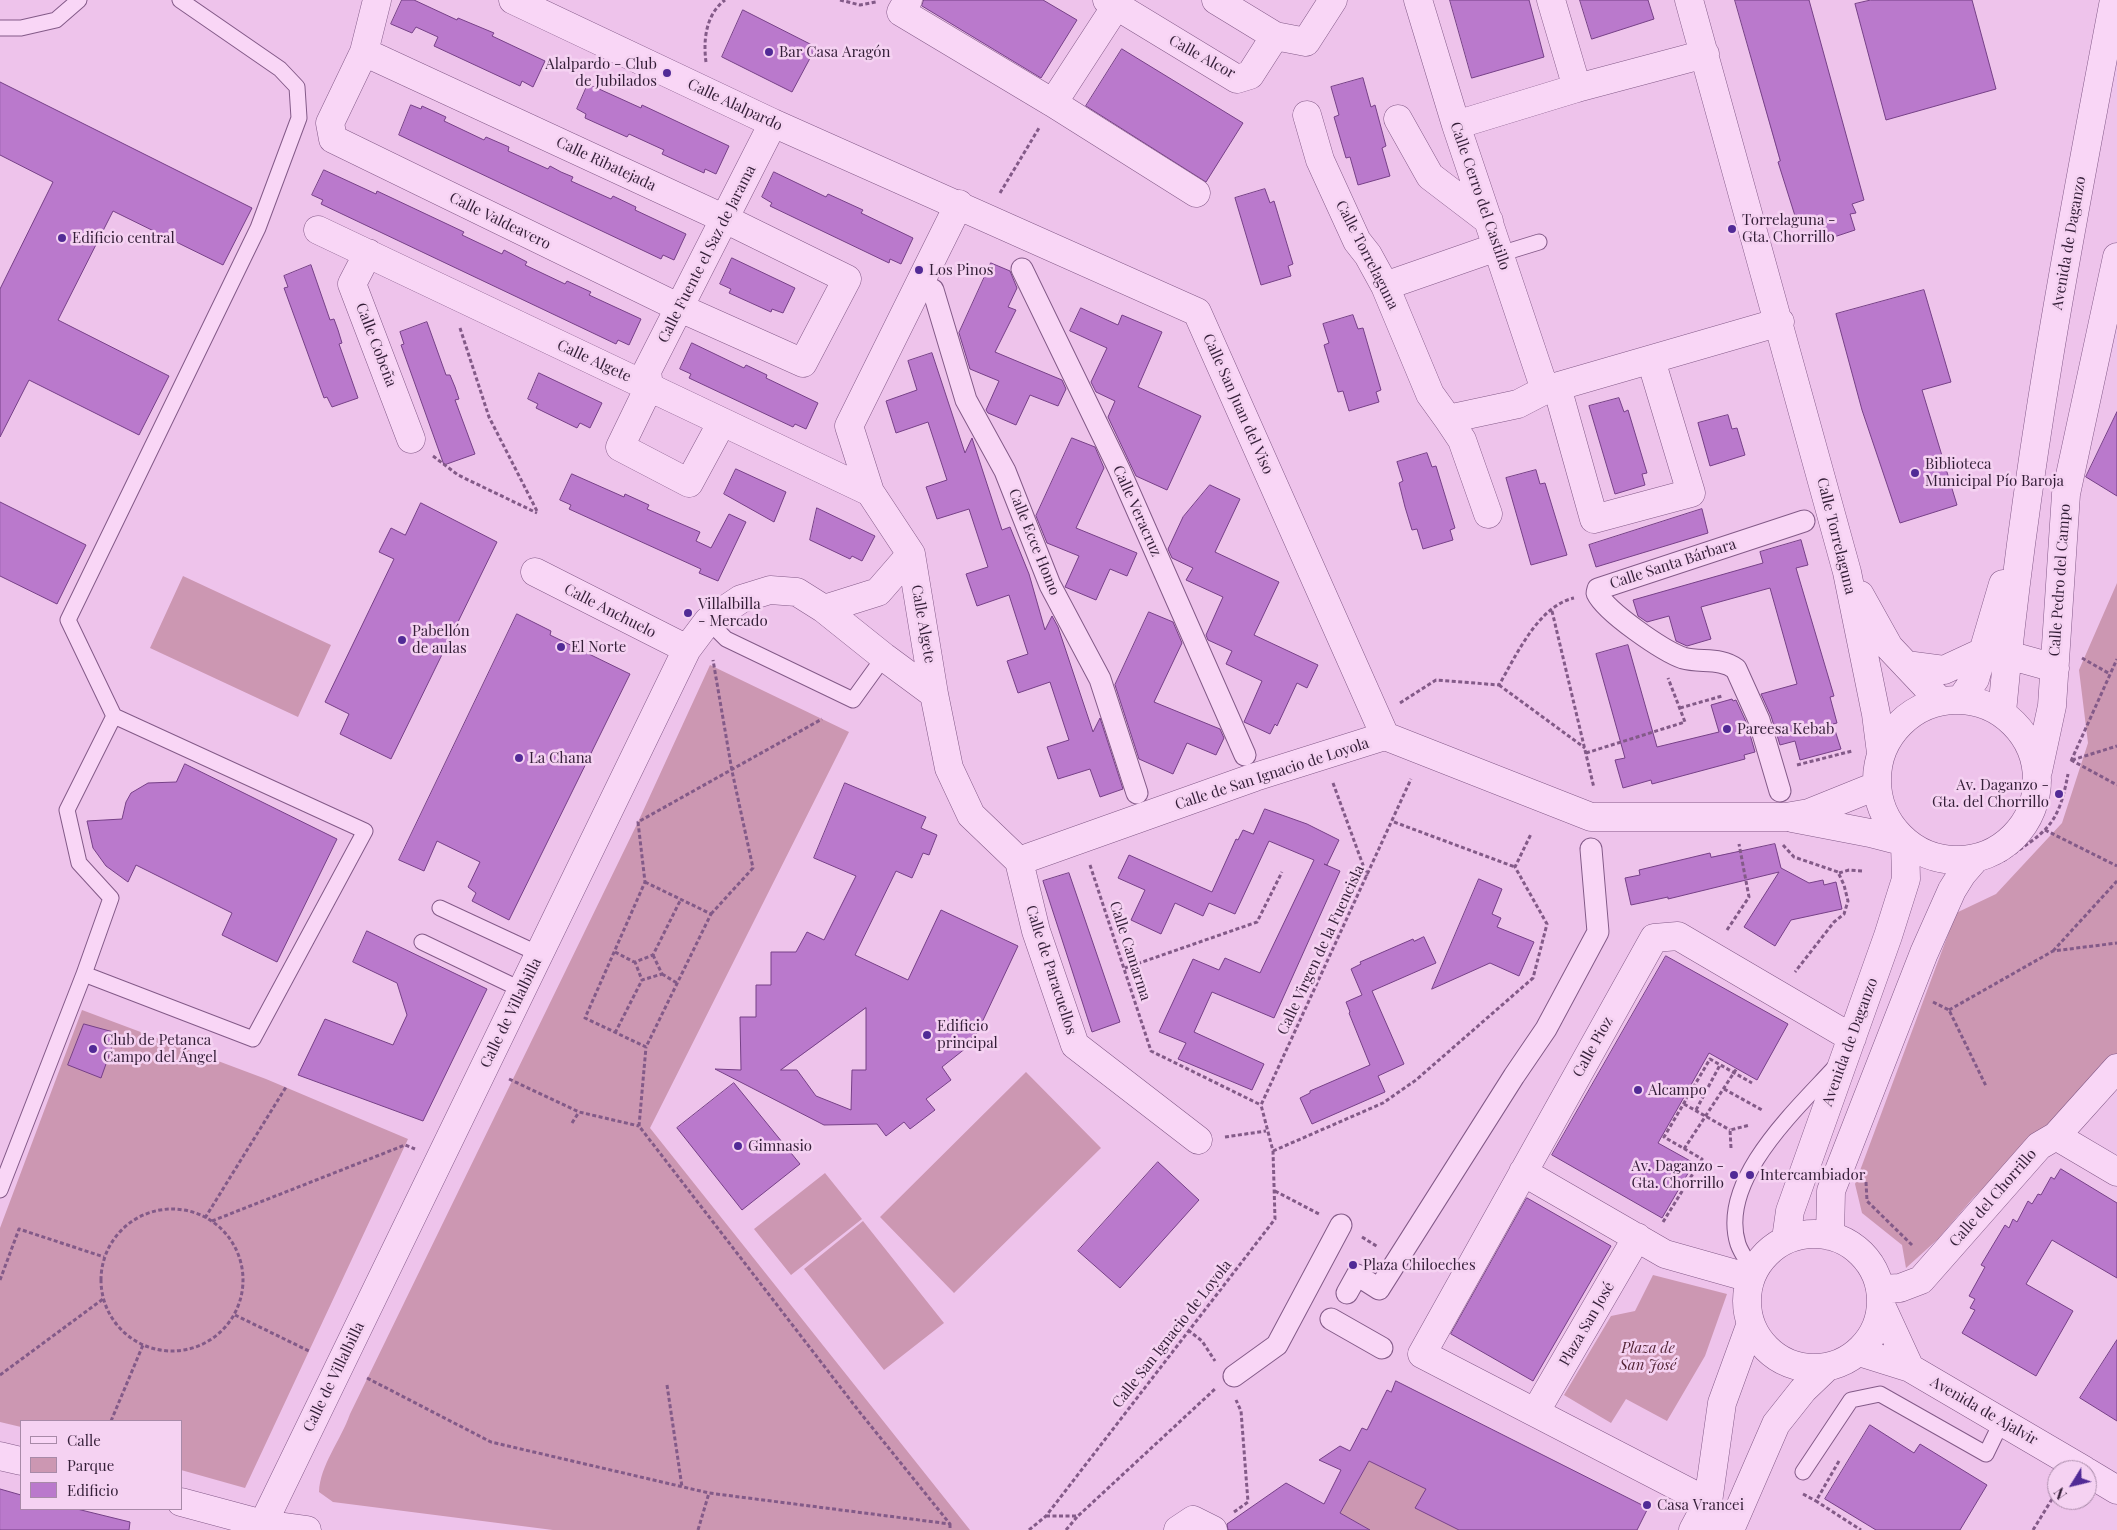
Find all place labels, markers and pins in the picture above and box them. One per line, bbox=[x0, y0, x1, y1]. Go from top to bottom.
place label: Bar Casa Aragón bbox=[779, 43, 890, 61]
marker: Bar Casa Aragón bbox=[763, 46, 775, 58]
place label: Alalpardo - Club de Jubilados bbox=[545, 55, 657, 90]
marker: Alalpardo - Club de Jubilados bbox=[661, 67, 673, 79]
place label: Torrelaguna - Gta. Chorrillo bbox=[1742, 211, 1836, 246]
marker: Torrelaguna - Gta. Chorrillo bbox=[1726, 223, 1738, 235]
place label: Edificio central bbox=[72, 229, 175, 247]
marker: Edificio central bbox=[56, 232, 68, 244]
place label: Los Pinos bbox=[929, 261, 994, 279]
marker: Los Pinos bbox=[913, 264, 925, 276]
place label: Biblioteca Municipal Pío Baroja bbox=[1925, 455, 2064, 490]
marker: Biblioteca Municipal Pío Baroja bbox=[1909, 467, 1921, 479]
place label: Villalbilla - Mercado bbox=[698, 595, 768, 630]
marker: Villalbilla - Mercado bbox=[682, 607, 694, 619]
place label: Pabellón de aulas bbox=[412, 622, 470, 657]
marker: Pabellón de aulas bbox=[396, 634, 408, 646]
place label: El Norte bbox=[571, 638, 626, 656]
marker: El Norte bbox=[555, 641, 567, 653]
place label: Pareesa Kebab bbox=[1737, 720, 1834, 738]
marker: Pareesa Kebab bbox=[1721, 723, 1733, 735]
place label: La Chana bbox=[529, 749, 592, 767]
marker: La Chana bbox=[513, 752, 525, 764]
place label: Av. Daganzo - Gta. del Chorrillo bbox=[1932, 776, 2049, 811]
marker: Av. Daganzo - Gta. del Chorrillo bbox=[2053, 788, 2065, 800]
place label: Edificio principal bbox=[937, 1017, 998, 1052]
marker: Edificio principal bbox=[921, 1029, 933, 1041]
place label: Club de Petanca Campo del Ángel bbox=[103, 1031, 217, 1066]
marker: Club de Petanca Campo del Ángel bbox=[87, 1043, 99, 1055]
place label: Alcampo bbox=[1648, 1081, 1707, 1099]
marker: Alcampo bbox=[1632, 1084, 1644, 1096]
place label: Gimnasio bbox=[748, 1137, 812, 1155]
marker: Gimnasio bbox=[732, 1140, 744, 1152]
place label: Av. Daganzo - Gta. Chorrillo bbox=[1631, 1157, 1724, 1192]
place label: Intercambiador bbox=[1760, 1166, 1865, 1184]
marker: Av. Daganzo - Gta. Chorrillo bbox=[1728, 1169, 1740, 1181]
marker: Intercambiador bbox=[1744, 1169, 1756, 1181]
place label: Plaza Chiloeches bbox=[1363, 1256, 1476, 1274]
marker: Plaza Chiloeches bbox=[1347, 1259, 1359, 1271]
place label: Casa Vrancei bbox=[1657, 1496, 1744, 1514]
marker: Casa Vrancei bbox=[1641, 1499, 1653, 1511]

